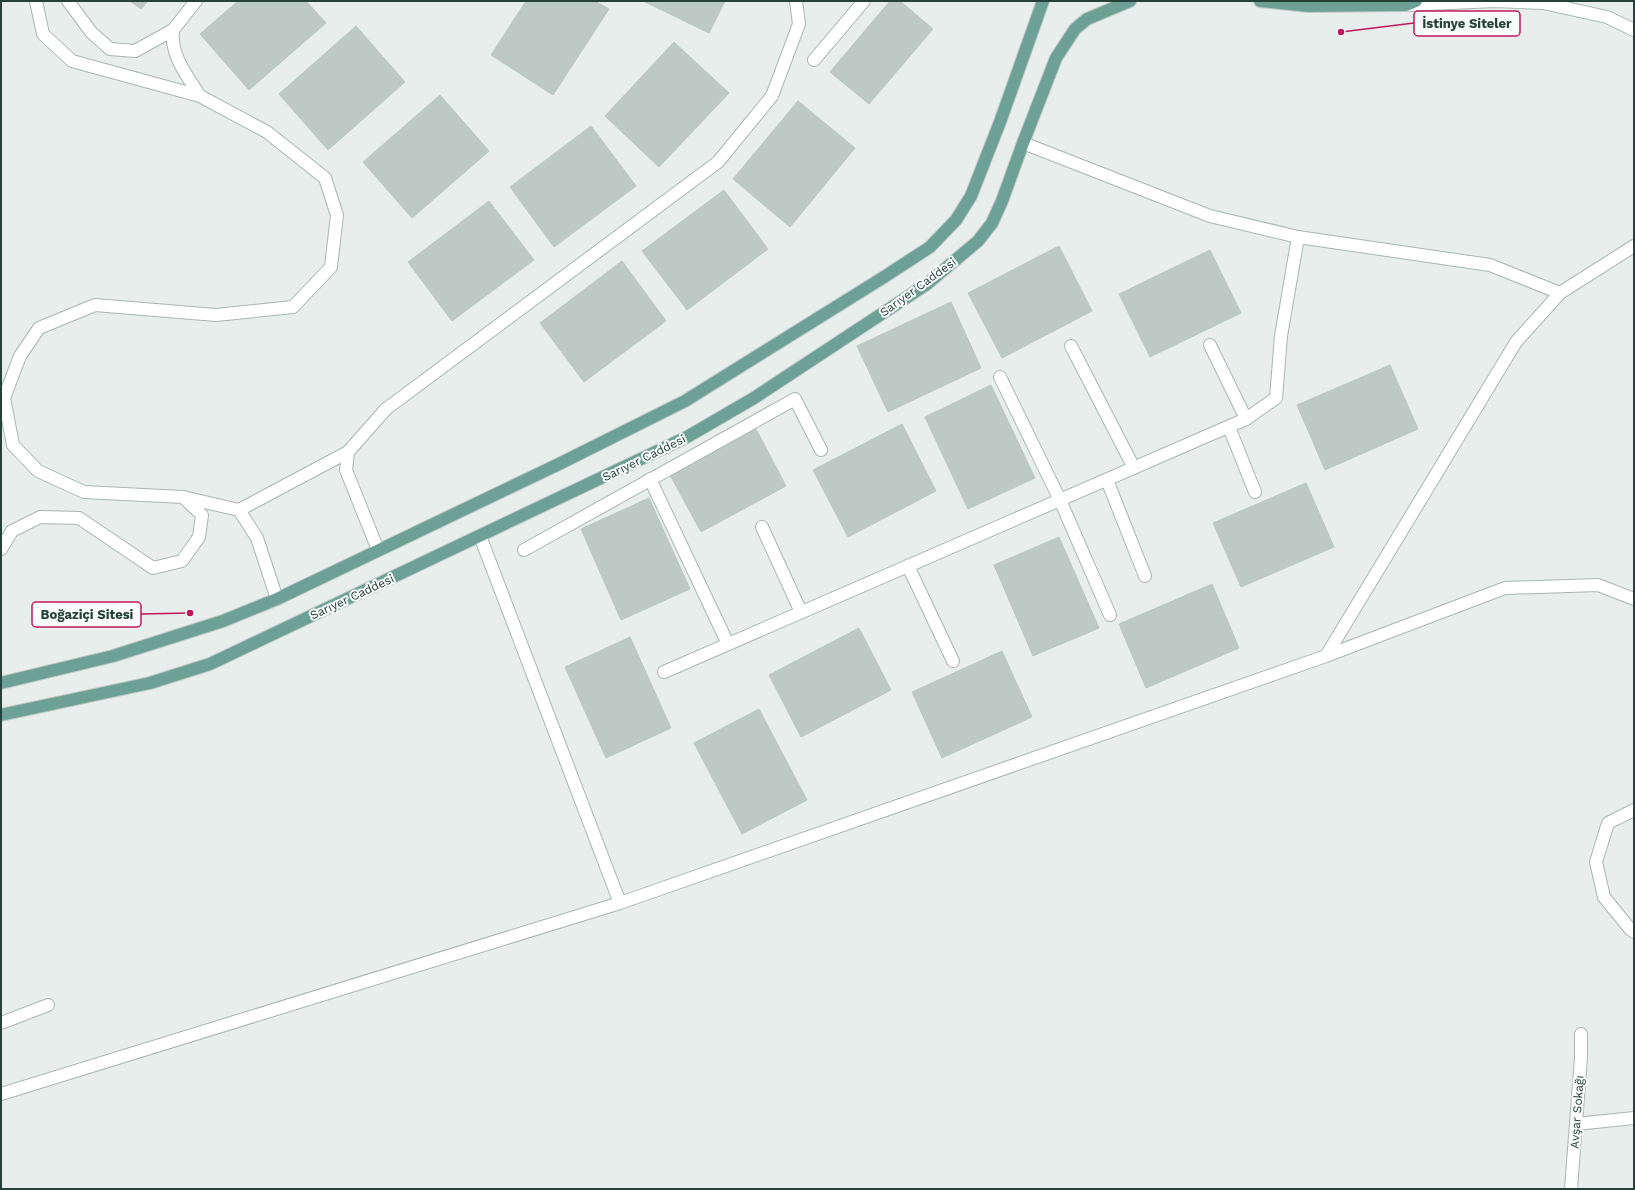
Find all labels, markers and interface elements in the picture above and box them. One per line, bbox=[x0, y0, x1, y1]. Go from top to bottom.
callout: İstinye Siteler bbox=[1414, 11, 1520, 36]
text: İstinye Siteler bbox=[1422, 15, 1512, 31]
street label: Sarıyer Caddesi bbox=[877, 255, 959, 319]
street label: Sarıyer Caddesi bbox=[600, 432, 688, 484]
street label: Sarıyer Caddesi bbox=[308, 571, 396, 623]
callout: Boğaziçi Sitesi bbox=[32, 602, 141, 627]
text: Boğaziçi Sitesi bbox=[41, 607, 134, 622]
street label: Avşar Sokağı bbox=[1567, 1075, 1587, 1149]

